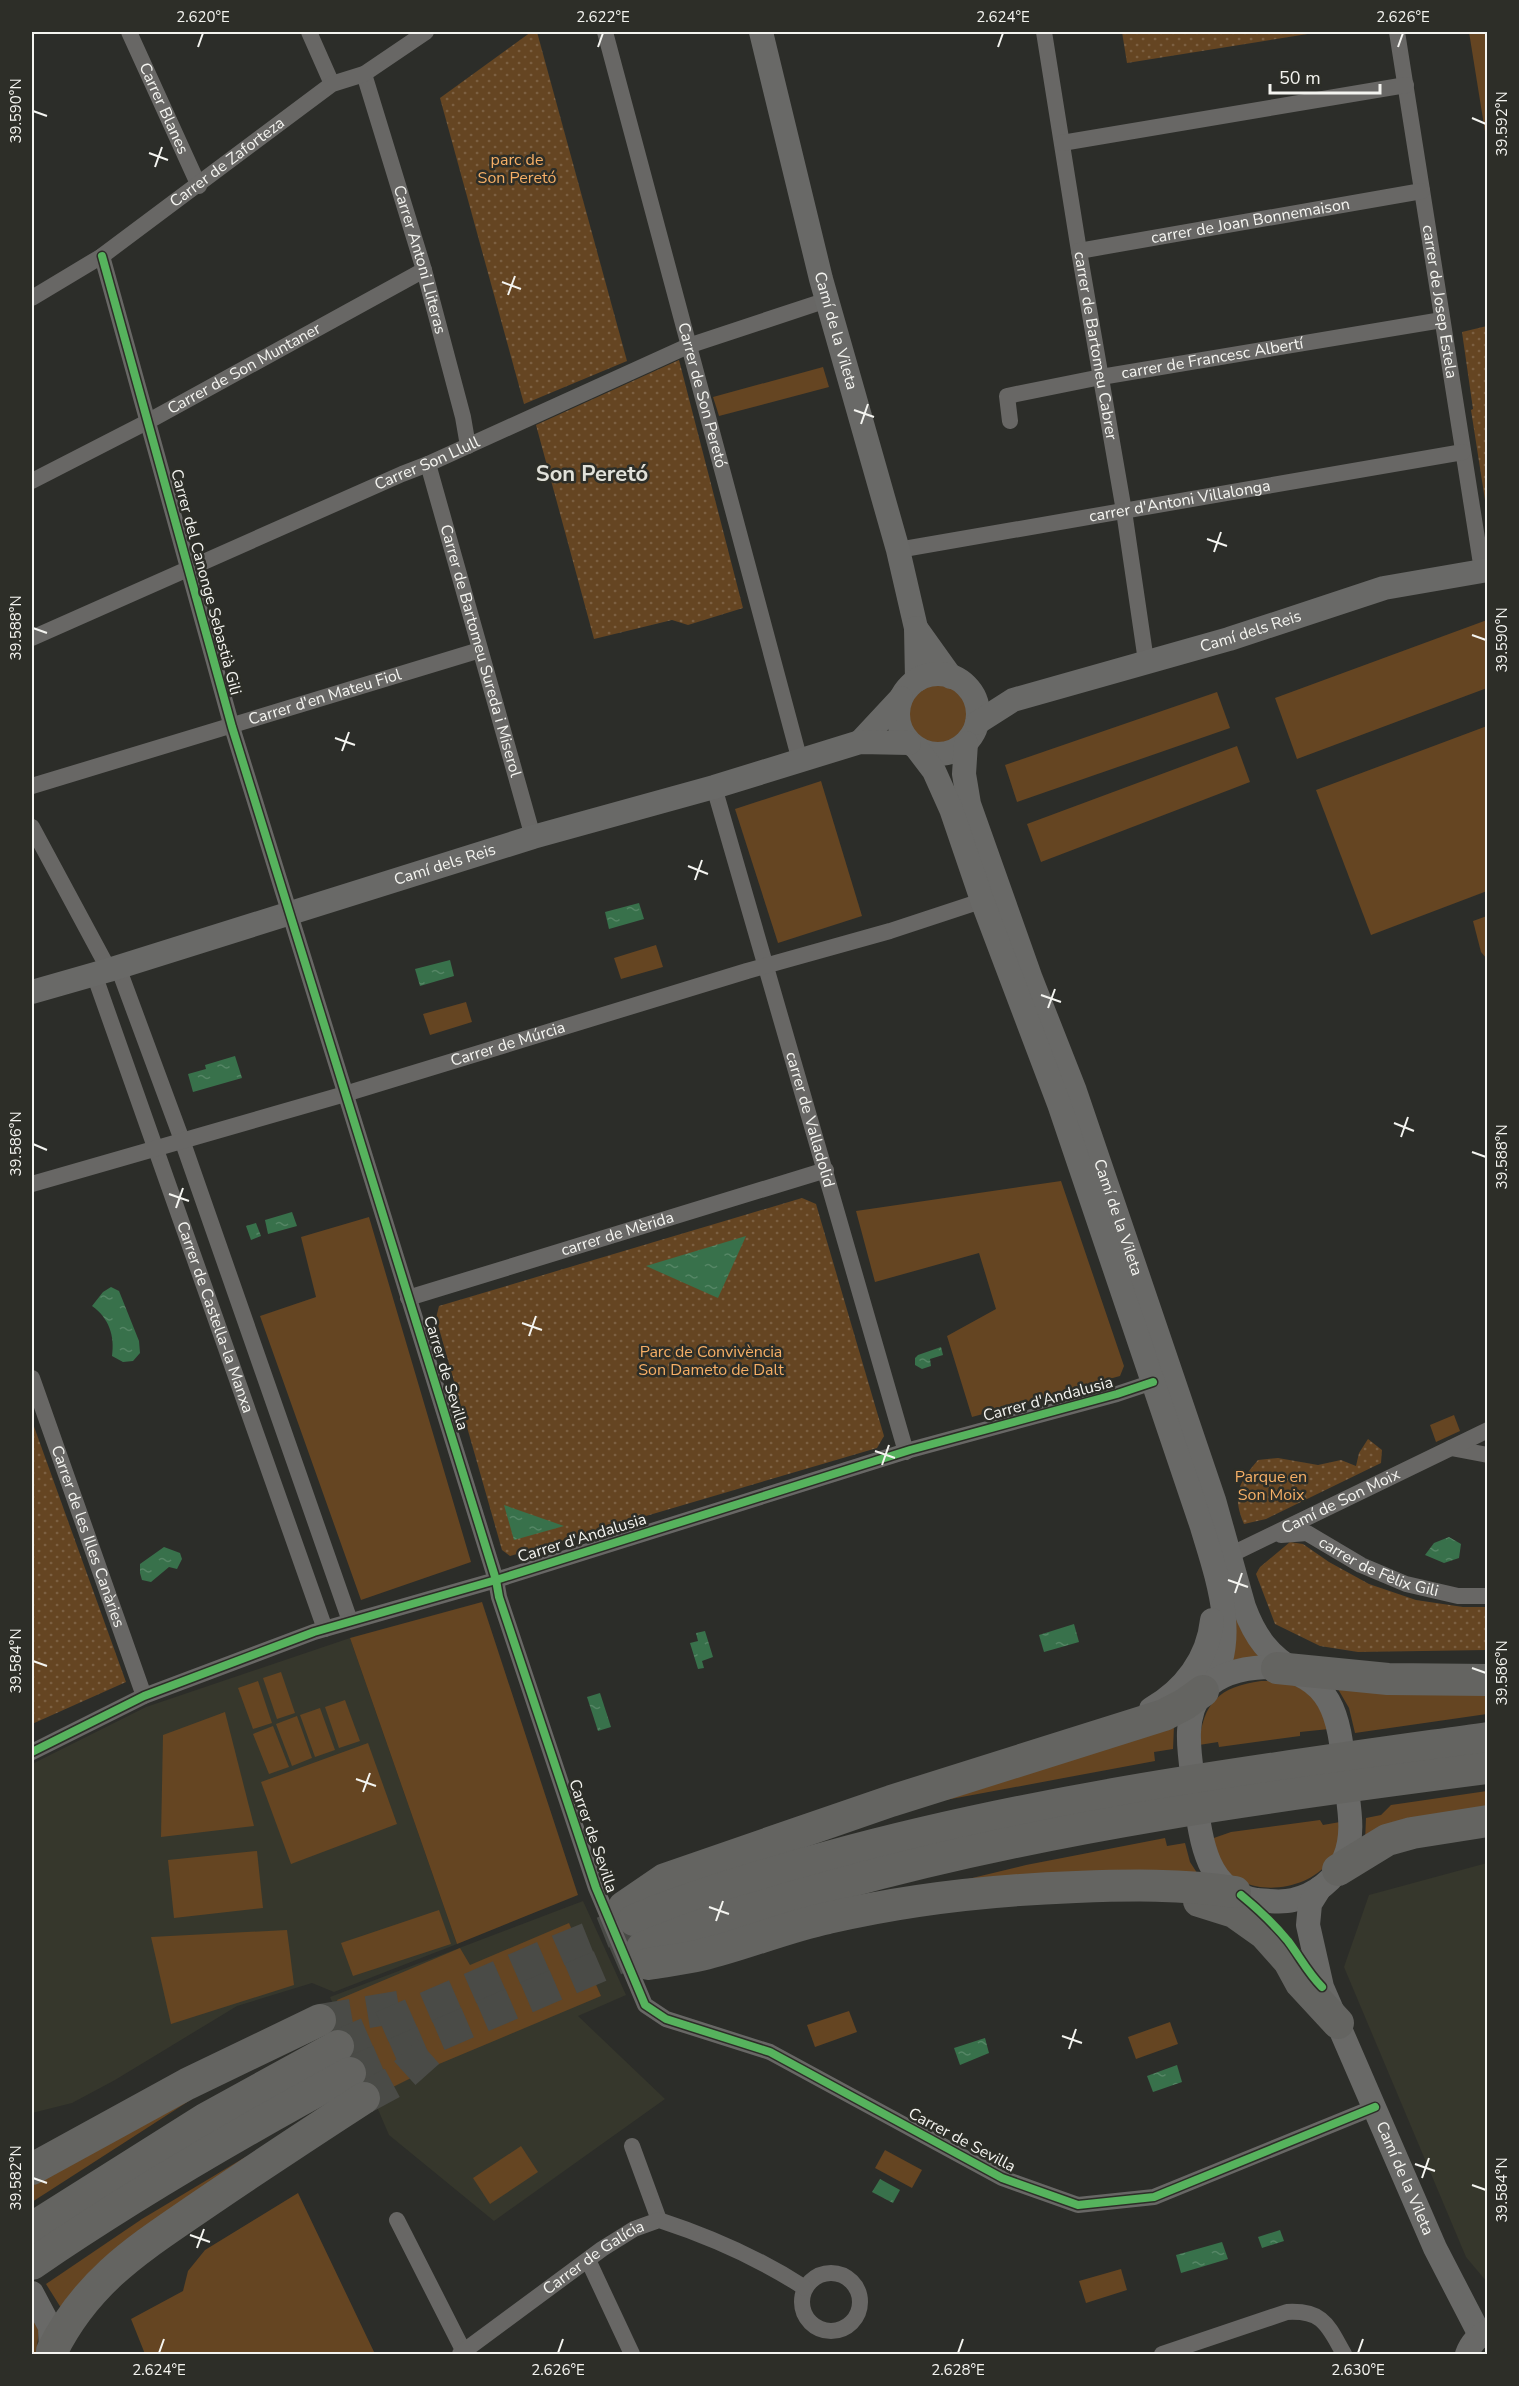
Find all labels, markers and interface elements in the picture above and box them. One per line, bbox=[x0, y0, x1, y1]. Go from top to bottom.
text: 2.620°E bbox=[176, 7, 230, 27]
text: 2.622°E bbox=[576, 7, 630, 27]
text: 2.624°E bbox=[976, 7, 1030, 27]
text: 2.626°E bbox=[1376, 7, 1430, 27]
scale bar bbox=[1270, 57, 1380, 95]
street label: Carrer Blanes bbox=[133, 59, 194, 158]
text: 50 m bbox=[1279, 66, 1321, 90]
text: 39.590°N bbox=[6, 78, 26, 144]
text: 39.592°N bbox=[1492, 91, 1512, 157]
street label: Carrer de Zaforteza bbox=[165, 112, 289, 213]
park label: parc de Son Peretó bbox=[478, 149, 556, 189]
street label: Carrer Antoni Lliteras bbox=[388, 183, 452, 337]
street label: carrer de Joan Bonnemaison bbox=[1149, 193, 1351, 249]
street label: carrer de Josep Estela bbox=[1417, 223, 1463, 380]
street label: carrer de Bartomeu Cabrer bbox=[1068, 250, 1123, 442]
street label: Camí de la Vileta bbox=[809, 269, 863, 392]
street label: Carrer de Son Muntaner bbox=[163, 318, 325, 420]
street label: Carrer de Son Peretó bbox=[672, 320, 732, 470]
street label: carrer de Francesc Albertí bbox=[1120, 332, 1306, 384]
street label: Carrer Son Llull bbox=[371, 431, 484, 496]
district label: Son Peretó bbox=[536, 459, 648, 489]
street label: Carrer del Canonge Sebastià Gili bbox=[165, 467, 247, 697]
street label: carrer d'Antoni Villalonga bbox=[1087, 475, 1272, 528]
street label: Carrer de Bartomeu Sureda i Miserol bbox=[435, 522, 527, 780]
text: 39.588°N bbox=[6, 595, 26, 661]
street label: Camí dels Reis bbox=[1197, 605, 1304, 658]
text: 39.590°N bbox=[1492, 607, 1512, 673]
street label: Carrer d'en Mateu Fiol bbox=[246, 663, 404, 731]
street label: Camí dels Reis bbox=[391, 838, 498, 891]
street label: Carrer de Múrcia bbox=[448, 1016, 568, 1072]
street label: carrer de Valladolid bbox=[780, 1049, 840, 1190]
text: 39.586°N bbox=[6, 1111, 26, 1177]
text: 39.588°N bbox=[1492, 1124, 1512, 1190]
street label: Camí de la Vileta bbox=[1088, 1156, 1148, 1279]
street label: carrer de Mèrida bbox=[558, 1206, 677, 1262]
street label: Carrer de Castella-la Manxa bbox=[171, 1219, 259, 1416]
street label: Carrer de Sevilla bbox=[418, 1313, 474, 1433]
park label: Parc de Convivència Son Dameto de Dalt bbox=[638, 1341, 784, 1381]
street label: Carrer d'Andalusia bbox=[981, 1371, 1115, 1427]
street label: Carrer de les Illes Canàries bbox=[46, 1442, 130, 1631]
street label: Camí de Son Moix bbox=[1278, 1463, 1404, 1539]
park label: Parque en Son Moix bbox=[1235, 1466, 1307, 1506]
street label: Carrer d'Andalusia bbox=[515, 1508, 649, 1568]
street label: carrer de Fèlix Gili bbox=[1315, 1531, 1441, 1602]
text: 39.584°N bbox=[6, 1628, 26, 1694]
text: 39.586°N bbox=[1492, 1640, 1512, 1706]
street label: Carrer de Sevilla bbox=[563, 1776, 623, 1896]
street label: Carrer de Sevilla bbox=[904, 2102, 1020, 2178]
street label: Camí de la Vileta bbox=[1371, 2118, 1439, 2239]
text: 39.582°N bbox=[6, 2145, 26, 2211]
text: 39.584°N bbox=[1492, 2157, 1512, 2223]
street label: Carrer de Galícia bbox=[538, 2215, 647, 2300]
text: 2.624°E bbox=[132, 2360, 186, 2380]
text: 2.626°E bbox=[531, 2360, 585, 2380]
text: 2.628°E bbox=[931, 2360, 985, 2380]
text: 2.630°E bbox=[1331, 2360, 1385, 2380]

